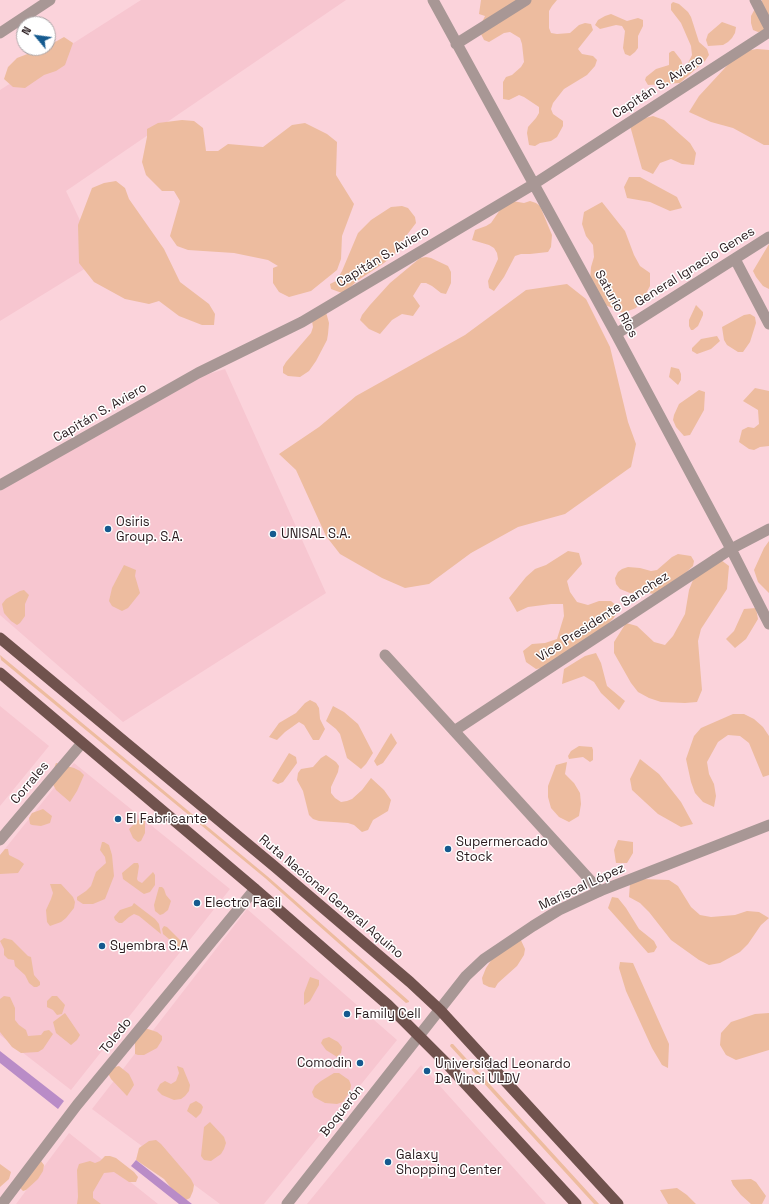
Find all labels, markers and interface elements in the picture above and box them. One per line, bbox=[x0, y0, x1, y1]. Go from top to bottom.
north arrow bbox=[16, 16, 56, 56]
text: N bbox=[18, 24, 34, 37]
street label: Capitán S. Aviero bbox=[610, 52, 706, 122]
street label: Capitán S. Aviero bbox=[334, 223, 432, 291]
street label: General Ignacio Genes bbox=[632, 224, 758, 310]
street label: Saturio Ríos bbox=[591, 268, 641, 340]
street label: Capitán S. Aviero bbox=[51, 380, 149, 446]
place label: Osiris Group. S.A. bbox=[116, 514, 183, 545]
marker: Osiris Group. S.A. bbox=[103, 524, 113, 534]
place label: UNISAL S.A. bbox=[281, 526, 351, 542]
marker: UNISAL S.A. bbox=[268, 529, 278, 539]
street label: Vice Presidente Sanchez bbox=[534, 568, 672, 666]
street label: Corrales bbox=[8, 758, 52, 808]
place label: El Fabricante bbox=[126, 811, 207, 827]
marker: El Fabricante bbox=[113, 814, 123, 824]
street label: Ruta Nacional General Aquino bbox=[255, 832, 407, 962]
place label: Supermercado Stock bbox=[456, 834, 548, 865]
marker: Supermercado Stock bbox=[443, 844, 453, 854]
street label: Mariscal López bbox=[537, 860, 627, 914]
place label: Electro Facil bbox=[205, 895, 281, 911]
marker: Electro Facil bbox=[192, 898, 202, 908]
place label: Syembra S.A bbox=[110, 938, 188, 954]
marker: Syembra S.A bbox=[97, 941, 107, 951]
place label: Family Cell bbox=[355, 1006, 421, 1022]
marker: Family Cell bbox=[342, 1009, 352, 1019]
street label: Toledo bbox=[97, 1015, 135, 1057]
place label: Comodin bbox=[297, 1055, 352, 1071]
place label: Universidad Leonardo Da Vinci ULDV bbox=[435, 1056, 571, 1087]
marker: Comodin bbox=[355, 1058, 365, 1068]
marker: Universidad Leonardo Da Vinci ULDV bbox=[422, 1066, 432, 1076]
street label: Boquerón bbox=[317, 1082, 367, 1140]
place label: Galaxy Shopping Center bbox=[396, 1147, 502, 1178]
marker: Galaxy Shopping Center bbox=[383, 1157, 393, 1167]

